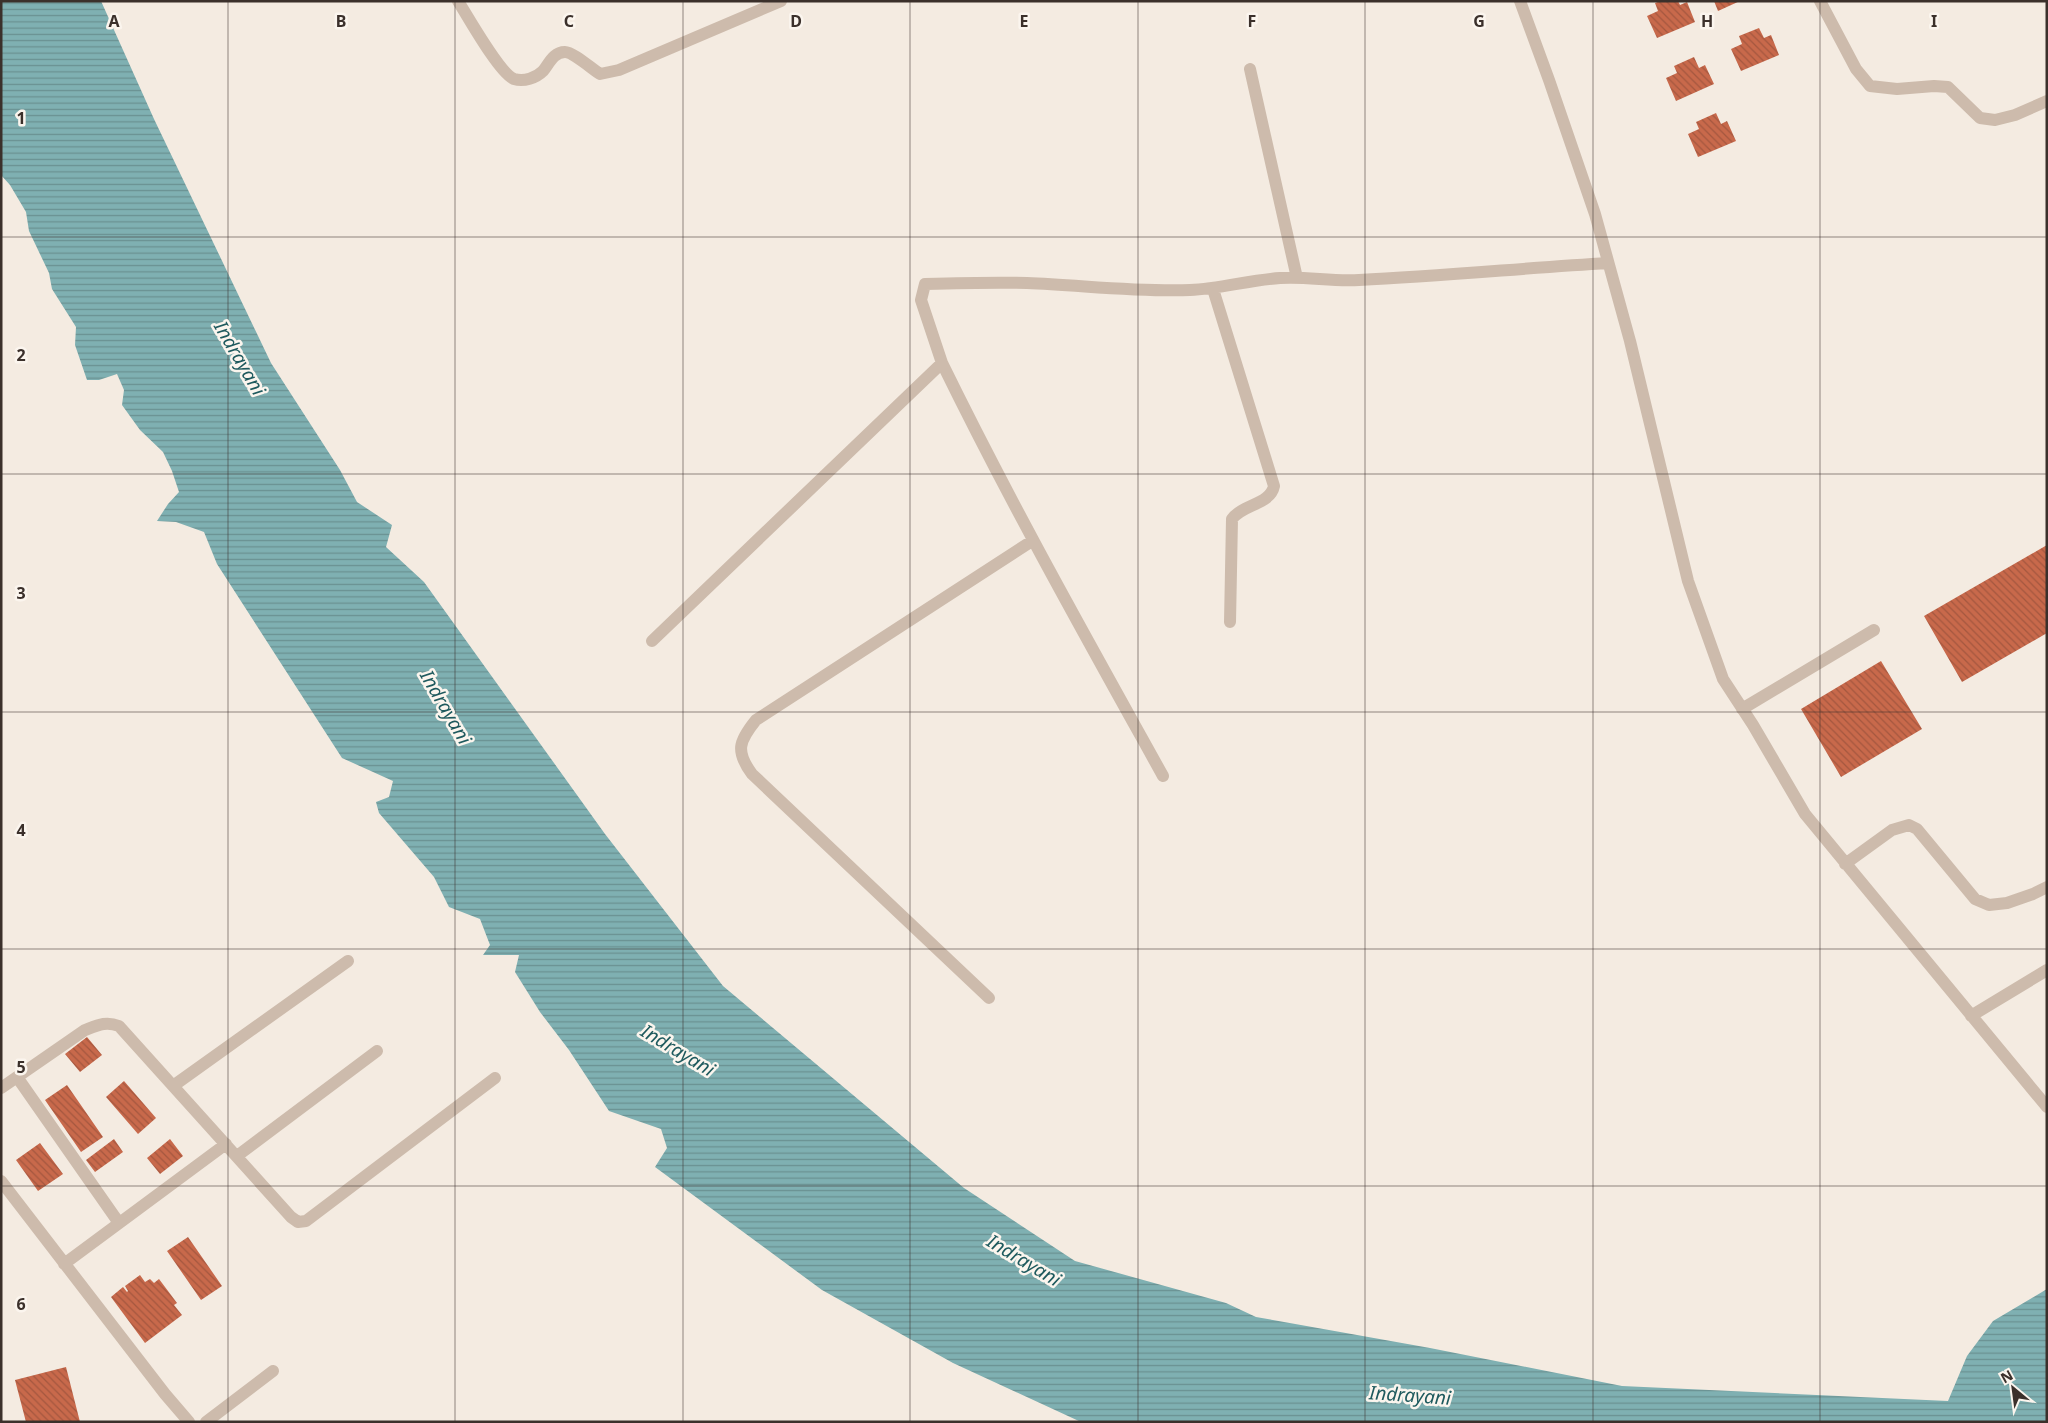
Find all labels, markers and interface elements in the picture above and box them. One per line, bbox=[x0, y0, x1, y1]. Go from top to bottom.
text: A bbox=[108, 10, 120, 32]
text: B bbox=[336, 10, 346, 32]
text: C bbox=[564, 10, 574, 32]
text: D bbox=[790, 10, 802, 32]
text: E bbox=[1020, 10, 1029, 32]
text: F bbox=[1248, 10, 1256, 32]
text: G bbox=[1473, 10, 1485, 32]
text: H bbox=[1701, 10, 1713, 32]
text: I bbox=[1931, 10, 1937, 32]
text: 1 bbox=[16, 107, 26, 129]
water label: Indrayani bbox=[208, 315, 272, 401]
text: 2 bbox=[16, 344, 26, 366]
text: 3 bbox=[16, 582, 26, 604]
water label: Indrayani bbox=[414, 664, 478, 750]
text: 4 bbox=[16, 819, 26, 841]
water label: Indrayani bbox=[635, 1017, 721, 1083]
text: 5 bbox=[16, 1056, 26, 1078]
water label: Indrayani bbox=[981, 1227, 1067, 1293]
text: 6 bbox=[16, 1293, 26, 1315]
north arrow bbox=[1988, 1363, 2038, 1413]
text: N bbox=[1997, 1365, 2016, 1387]
water label: Indrayani bbox=[1367, 1379, 1453, 1411]

